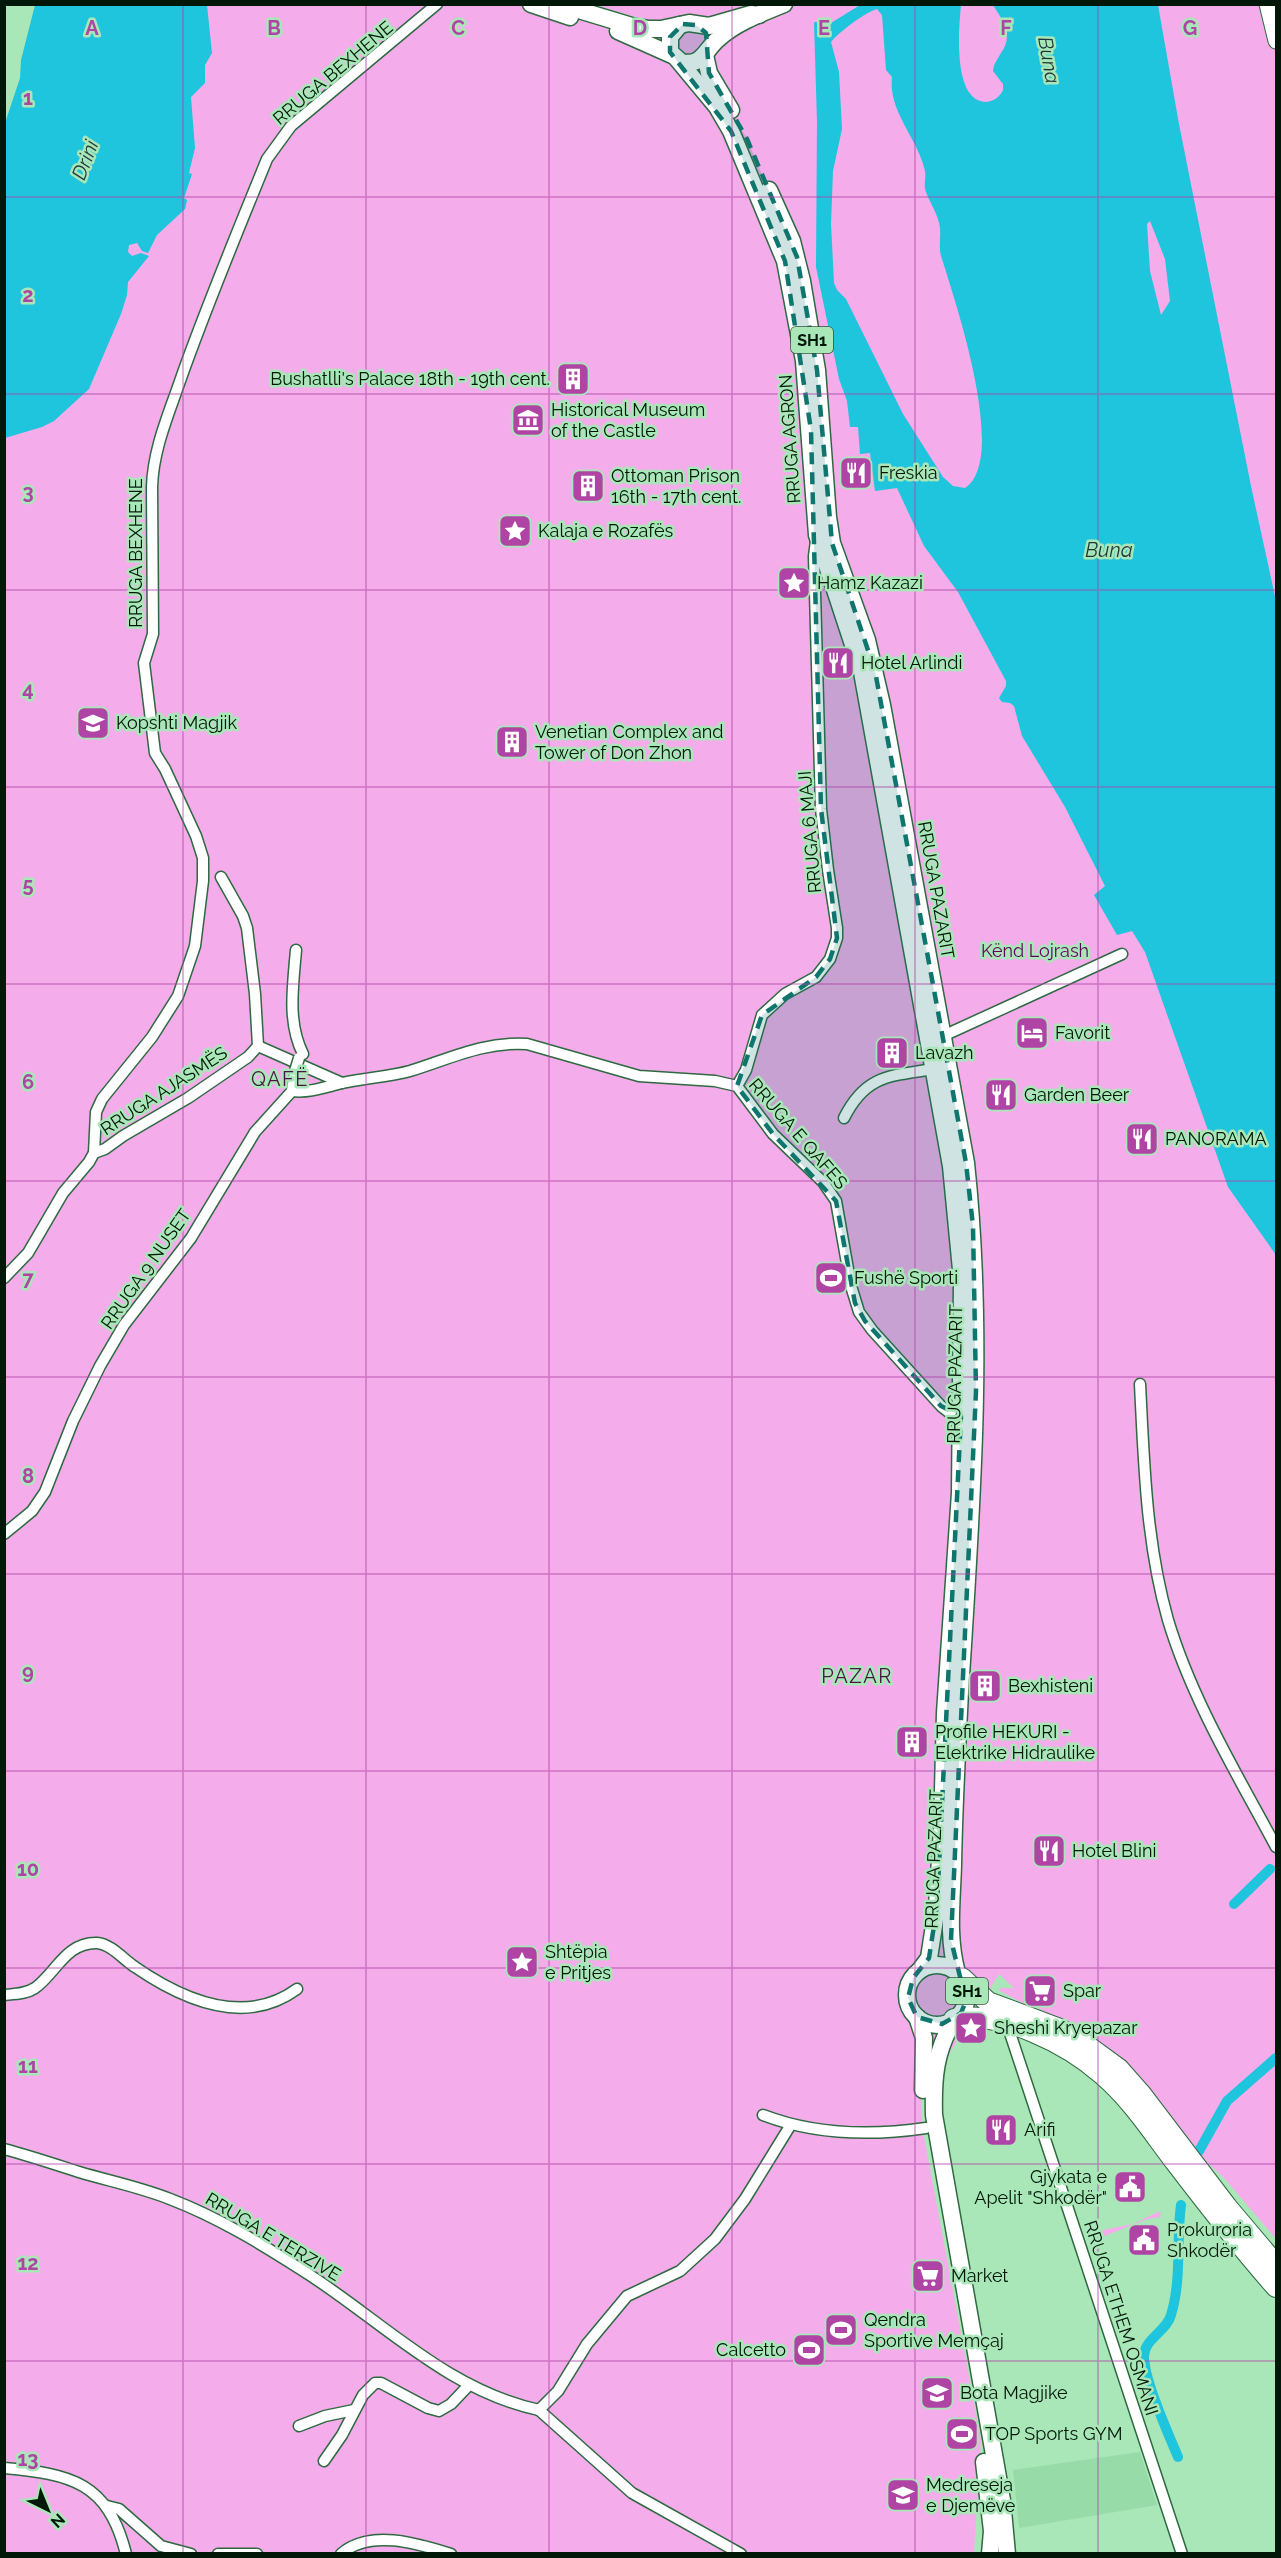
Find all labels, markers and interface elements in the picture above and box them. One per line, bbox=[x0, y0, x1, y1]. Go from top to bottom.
text: A bbox=[85, 16, 99, 40]
street label: RRUGA BEXHENE bbox=[269, 16, 397, 130]
text: C bbox=[451, 16, 465, 40]
text: D bbox=[633, 16, 647, 40]
text: E bbox=[818, 16, 830, 40]
text: F bbox=[1000, 16, 1012, 40]
text: G bbox=[1183, 16, 1197, 40]
water label: Buna bbox=[1033, 35, 1065, 85]
text: 1 bbox=[23, 86, 33, 110]
water label: Drini bbox=[67, 136, 104, 183]
text: 2 bbox=[22, 283, 34, 307]
road number: SH1 bbox=[791, 327, 833, 353]
building icon: Bushatlli's Palace 18th - 19th cent. bbox=[555, 361, 591, 397]
place label: Bushatlli's Palace 18th - 19th cent. bbox=[270, 368, 550, 389]
street label: RRUGA AGRON bbox=[775, 374, 804, 504]
place label: Historical Museum of the Castle bbox=[551, 399, 705, 441]
museum icon: Historical Museum of the Castle bbox=[510, 402, 546, 438]
restaurant icon: Freskia bbox=[838, 455, 874, 491]
place label: Freskia bbox=[879, 462, 937, 483]
place label: Ottoman Prison 16th - 17th cent. bbox=[611, 465, 741, 507]
building icon: Ottoman Prison 16th - 17th cent. bbox=[570, 468, 606, 504]
street label: RRUGA BEXHENE bbox=[125, 478, 146, 628]
text: 3 bbox=[22, 480, 34, 504]
place icon: Kalaja e Rozafës bbox=[497, 513, 533, 549]
place label: Kalaja e Rozafës bbox=[538, 520, 673, 541]
water label: Buna bbox=[1085, 538, 1133, 562]
place icon: Hamz Kazazi bbox=[776, 565, 812, 601]
place label: Hamz Kazazi bbox=[817, 572, 923, 593]
restaurant icon: Hotel Arlindi bbox=[820, 645, 856, 681]
place label: Hotel Arlindi bbox=[861, 652, 962, 673]
text: 4 bbox=[22, 677, 34, 701]
school or university icon: Kopshti Magjik bbox=[75, 705, 111, 741]
place label: Kopshti Magjik bbox=[116, 712, 237, 733]
place label: Venetian Complex and Tower of Don Zhon bbox=[535, 721, 723, 763]
building icon: Venetian Complex and Tower of Don Zhon bbox=[494, 724, 530, 760]
street label: RRUGA 6 MAJI bbox=[794, 770, 825, 894]
street label: RRUGA PAZARIT bbox=[914, 819, 959, 960]
text: 5 bbox=[22, 873, 34, 897]
park label: Kënd Lojrash bbox=[981, 940, 1089, 961]
hotel icon: Favorit bbox=[1014, 1015, 1050, 1051]
place label: Favorit bbox=[1055, 1022, 1110, 1043]
building icon: Lavazh bbox=[874, 1035, 910, 1071]
street label: RRUGA AJASMËS bbox=[97, 1042, 231, 1139]
place label: Lavazh bbox=[915, 1042, 974, 1063]
district label: QAFË bbox=[251, 1067, 309, 1091]
text: 6 bbox=[22, 1070, 34, 1094]
street label: RRUGA E QAFES bbox=[745, 1074, 852, 1193]
restaurant icon: Garden Beer bbox=[983, 1077, 1019, 1113]
place label: Garden Beer bbox=[1024, 1084, 1130, 1105]
restaurant icon: PANORAMA bbox=[1124, 1121, 1160, 1157]
place label: PANORAMA bbox=[1165, 1128, 1267, 1149]
street label: RRUGA 9 NUSET bbox=[96, 1205, 195, 1333]
sports icon: Fushë Sporti bbox=[813, 1260, 849, 1296]
text: 7 bbox=[22, 1267, 34, 1291]
place label: Fushë Sporti bbox=[854, 1267, 958, 1288]
street label: RRUGA PAZARIT bbox=[943, 1304, 966, 1444]
text: 8 bbox=[22, 1464, 34, 1488]
text: 9 bbox=[22, 1660, 34, 1684]
district label: PAZAR bbox=[821, 1664, 893, 1688]
building icon: Bexhisteni bbox=[967, 1668, 1003, 1704]
place label: Bexhisteni bbox=[1008, 1675, 1093, 1696]
place label: Profile HEKURI - Elektrike Hidraulike bbox=[935, 1721, 1096, 1763]
building icon: Profile HEKURI - Elektrike Hidraulike bbox=[894, 1724, 930, 1760]
street label: RRUGA PAZARIT bbox=[921, 1789, 946, 1929]
restaurant icon: Hotel Blini bbox=[1031, 1833, 1067, 1869]
place label: Hotel Blini bbox=[1072, 1840, 1156, 1861]
text: 10 bbox=[17, 1857, 39, 1881]
place label: Shtëpia e Pritjes bbox=[545, 1941, 611, 1983]
place icon: Shtëpia e Pritjes bbox=[504, 1944, 540, 1980]
supermarket icon: Spar bbox=[1022, 1973, 1058, 2009]
road number: SH1 bbox=[946, 1978, 988, 2004]
place label: Spar bbox=[1063, 1980, 1102, 2001]
place icon: Sheshi Kryepazar bbox=[953, 2010, 989, 2046]
place label: Sheshi Kryepazar bbox=[994, 2017, 1138, 2038]
text: 11 bbox=[18, 2054, 38, 2078]
restaurant icon: Arifi bbox=[983, 2112, 1019, 2148]
place label: Arifi bbox=[1024, 2119, 1055, 2140]
place label: Gjykata e Apelit "Shkodër" bbox=[974, 2166, 1107, 2208]
public building icon: Gjykata e Apelit "Shkodër" bbox=[1112, 2169, 1148, 2205]
street label: RRUGA E TERZIVE bbox=[202, 2188, 345, 2285]
street label: RRUGA ETHEM OSMANI bbox=[1080, 2218, 1163, 2418]
place label: Prokuroria Shkodër bbox=[1167, 2219, 1252, 2261]
public building icon: Prokuroria Shkodër bbox=[1126, 2222, 1162, 2258]
text: 12 bbox=[17, 2251, 39, 2275]
supermarket icon: Market bbox=[910, 2258, 946, 2294]
place label: Market bbox=[951, 2265, 1008, 2286]
place label: Qendra Sportive Memçaj bbox=[864, 2309, 1004, 2351]
sports icon: Qendra Sportive Memçaj bbox=[823, 2312, 859, 2348]
sports icon: Calcetto bbox=[791, 2332, 827, 2368]
place label: Calcetto bbox=[716, 2339, 786, 2360]
school or university icon: Bota Magjike bbox=[919, 2375, 955, 2411]
place label: Bota Magjike bbox=[960, 2382, 1068, 2403]
sports icon: TOP Sports GYM bbox=[944, 2416, 980, 2452]
place label: TOP Sports GYM bbox=[985, 2423, 1123, 2444]
text: 13 bbox=[17, 2447, 39, 2471]
place label: Medreseja e Djemëve bbox=[926, 2474, 1016, 2516]
school or university icon: Medreseja e Djemëve bbox=[885, 2477, 921, 2513]
north arrow bbox=[18, 2480, 78, 2540]
text: N bbox=[47, 2509, 69, 2532]

